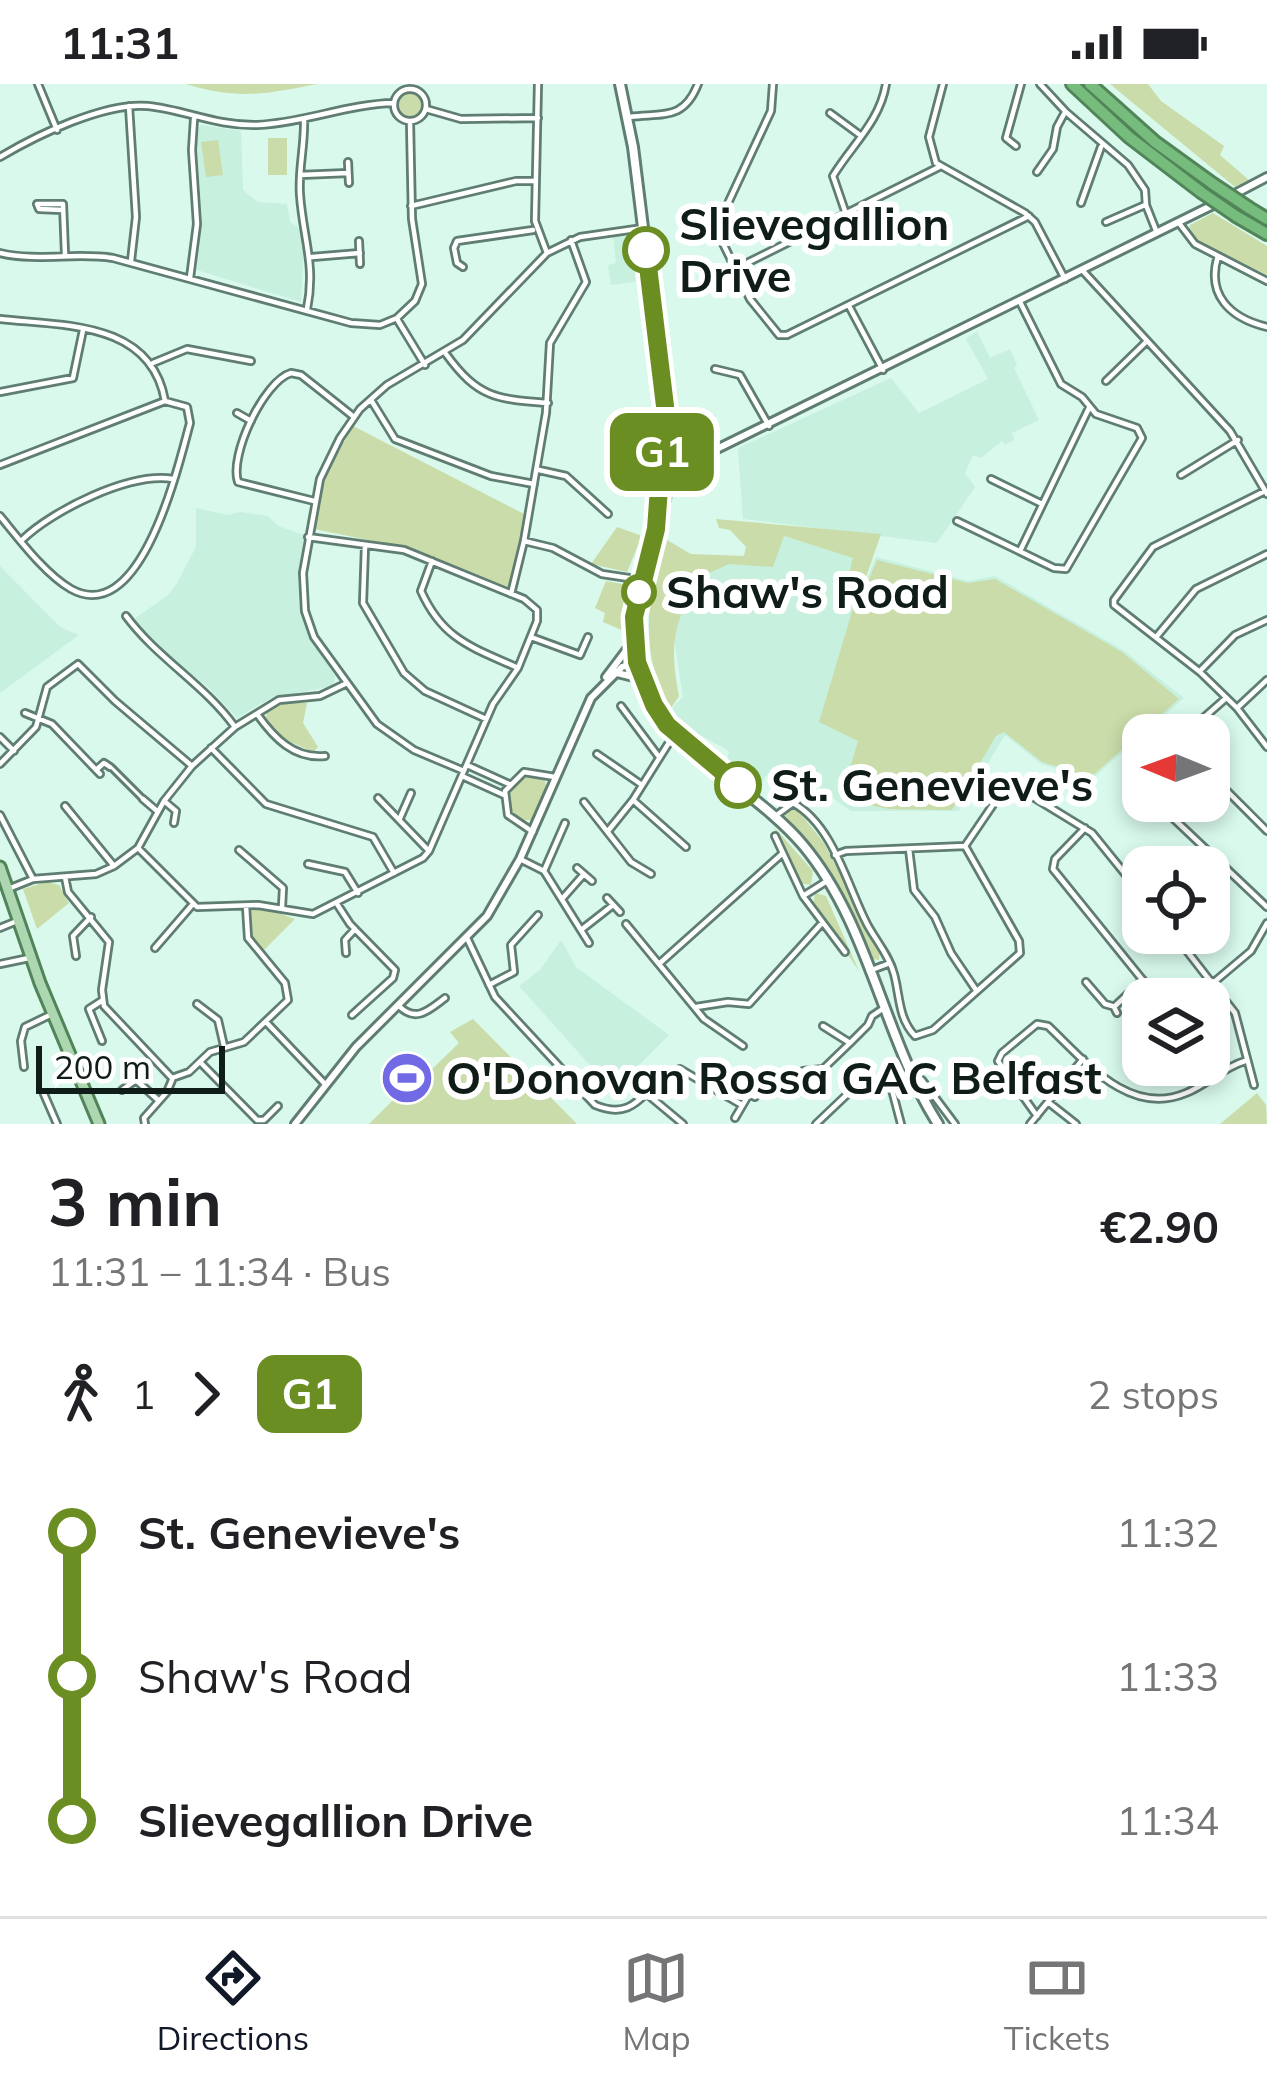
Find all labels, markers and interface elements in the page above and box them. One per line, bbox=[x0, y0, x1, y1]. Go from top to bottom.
text: 11:31 bbox=[60, 14, 179, 70]
place label: Slievegallion Drive bbox=[679, 195, 949, 303]
marker: Slievegallion Drive bbox=[624, 228, 668, 272]
line badge: G1 bbox=[608, 413, 716, 491]
text: G1 bbox=[634, 425, 690, 478]
place label: Shaw's Road bbox=[666, 563, 949, 619]
marker: Shaw's Road bbox=[623, 576, 655, 608]
north arrow bbox=[1122, 714, 1230, 822]
map controls bbox=[1122, 714, 1230, 1086]
place label: St. Genevieve's bbox=[771, 756, 1093, 812]
marker: St. Genevieve's bbox=[716, 763, 760, 807]
button: locate bbox=[1122, 846, 1230, 954]
button: layers bbox=[1122, 978, 1230, 1086]
scale bar bbox=[36, 1040, 225, 1093]
text: 200 m bbox=[54, 1046, 151, 1087]
place label: O'Donovan Rossa GAC Belfast bbox=[446, 1049, 1102, 1105]
sports icon: O'Donovan Rossa GAC Belfast bbox=[379, 1050, 435, 1106]
text: 3 min bbox=[48, 1160, 222, 1243]
text: €2.90 bbox=[1100, 1198, 1219, 1254]
text: 11:31 – 11:34 · Bus bbox=[48, 1247, 391, 1296]
icon: walk bbox=[48, 1361, 114, 1427]
icon: forward bbox=[173, 1361, 239, 1427]
text: G1 bbox=[281, 1367, 338, 1420]
text: 1 bbox=[132, 1370, 155, 1419]
text: 2 stops bbox=[1088, 1370, 1219, 1419]
text: St. Genevieve's bbox=[138, 1504, 460, 1560]
text: 11:32 bbox=[1117, 1508, 1219, 1557]
text: Shaw's Road bbox=[138, 1648, 413, 1704]
text: 11:33 bbox=[1117, 1652, 1219, 1701]
text: Slievegallion Drive bbox=[138, 1792, 533, 1848]
text: 11:34 bbox=[1117, 1796, 1219, 1845]
tab: Directions bbox=[157, 1945, 309, 2058]
tab: Map bbox=[623, 1945, 690, 2058]
tab: Tickets bbox=[1004, 1945, 1110, 2058]

